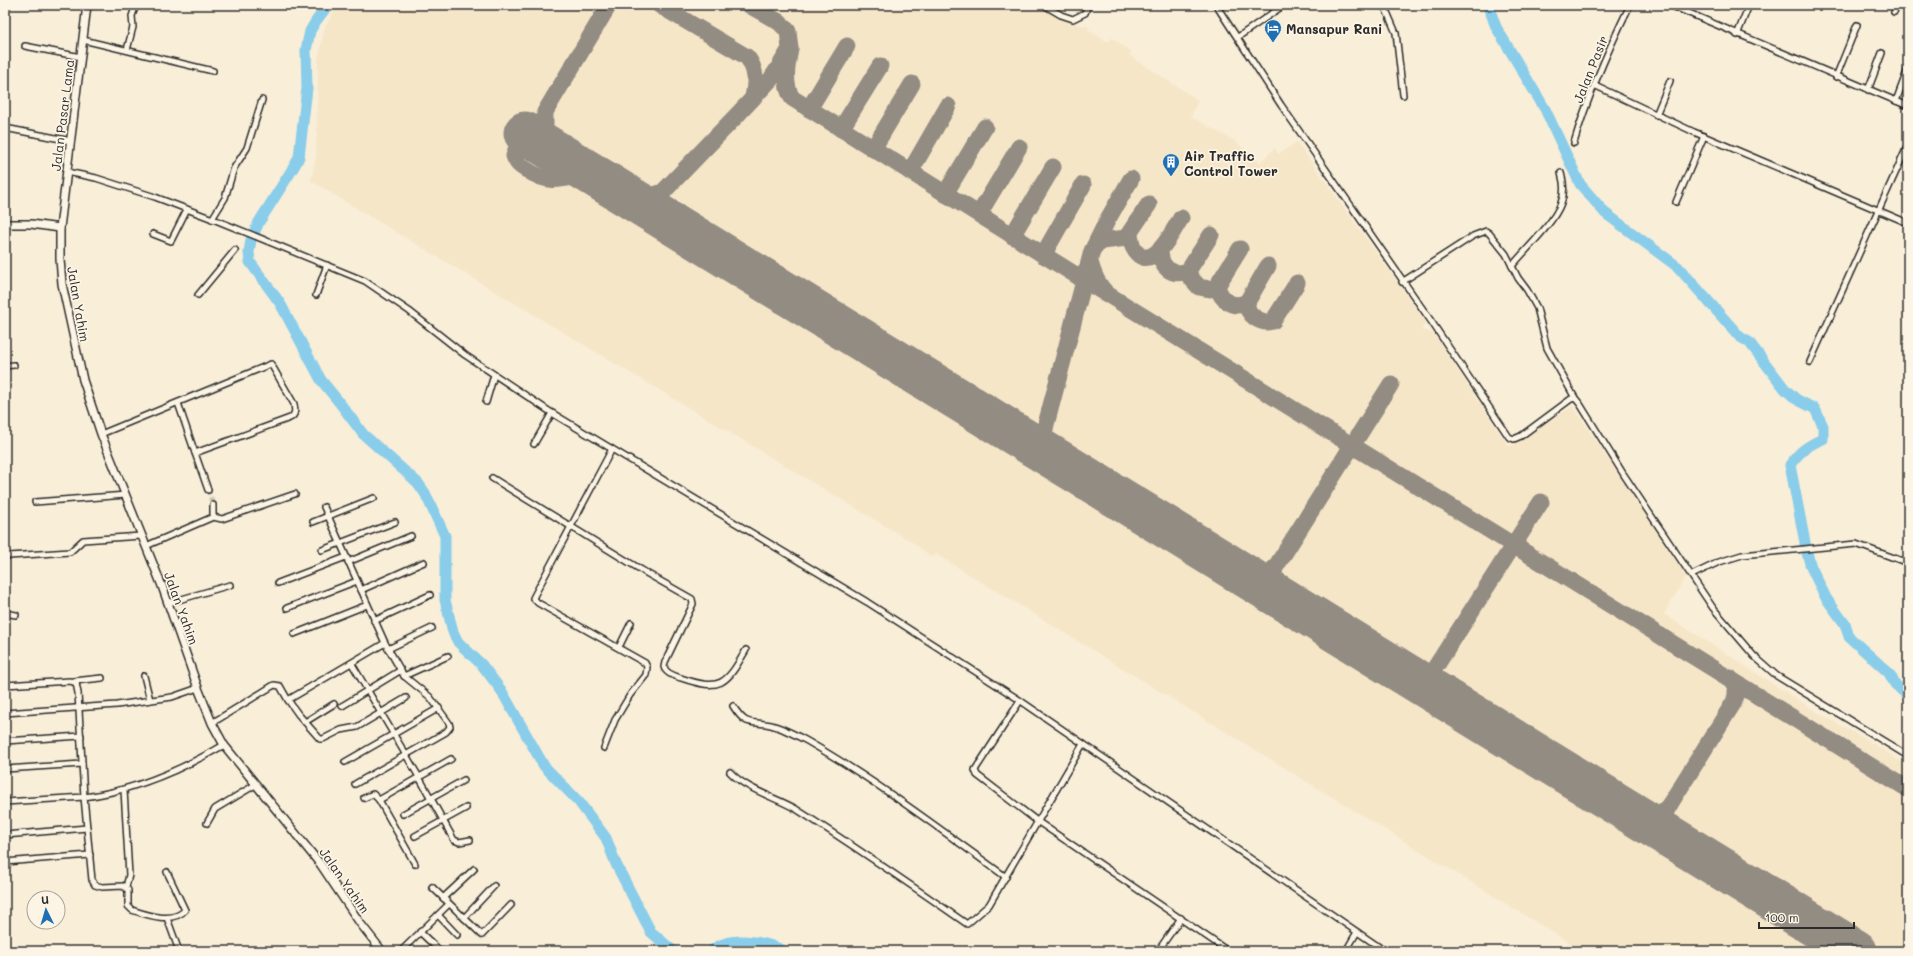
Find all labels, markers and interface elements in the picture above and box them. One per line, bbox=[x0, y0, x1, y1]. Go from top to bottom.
hotel icon: Mansapur Rani bbox=[1263, 18, 1283, 43]
place label: Mansapur Rani bbox=[1286, 20, 1382, 37]
street label: Jalan Pasir bbox=[1569, 33, 1611, 105]
street label: Jalan Pasar Lama bbox=[47, 58, 77, 172]
place label: Air Traffic Control Tower bbox=[1184, 147, 1278, 179]
building icon: Air Traffic Control Tower bbox=[1161, 152, 1181, 177]
street label: Jalan Yahim bbox=[64, 265, 94, 343]
street label: Jalan Yahim bbox=[161, 569, 203, 647]
street label: Jalan Yahim bbox=[316, 844, 374, 916]
north arrow bbox=[26, 890, 66, 930]
text: U bbox=[41, 892, 50, 907]
scale bar bbox=[1759, 904, 1854, 930]
text: 100 m bbox=[1765, 909, 1799, 925]

